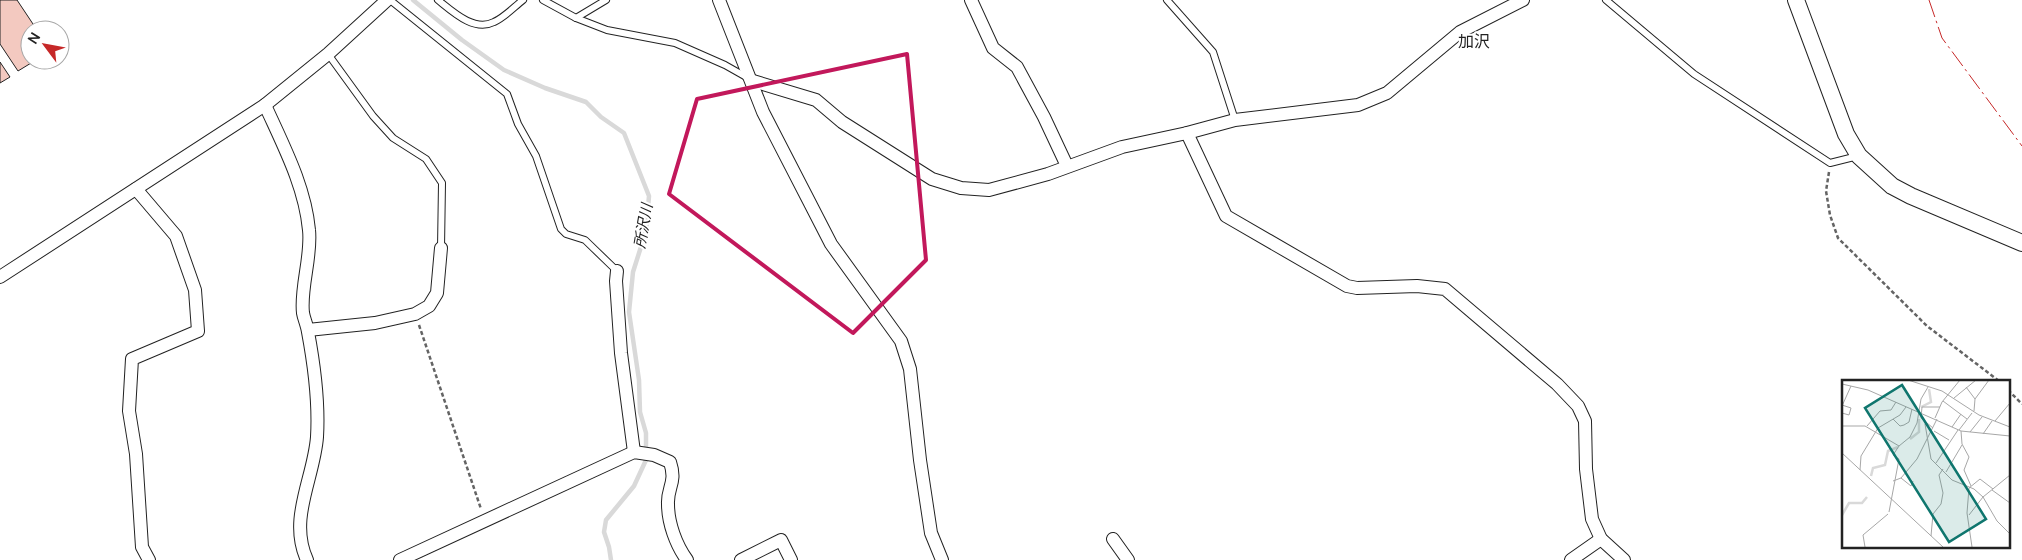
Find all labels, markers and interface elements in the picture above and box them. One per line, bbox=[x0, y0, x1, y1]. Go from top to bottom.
north arrow bbox=[20, 20, 70, 70]
text: N bbox=[23, 29, 44, 47]
district label: 加沢 bbox=[1458, 30, 1490, 52]
water label: 所沢川 bbox=[629, 200, 658, 250]
inset map bbox=[1842, 380, 2010, 548]

